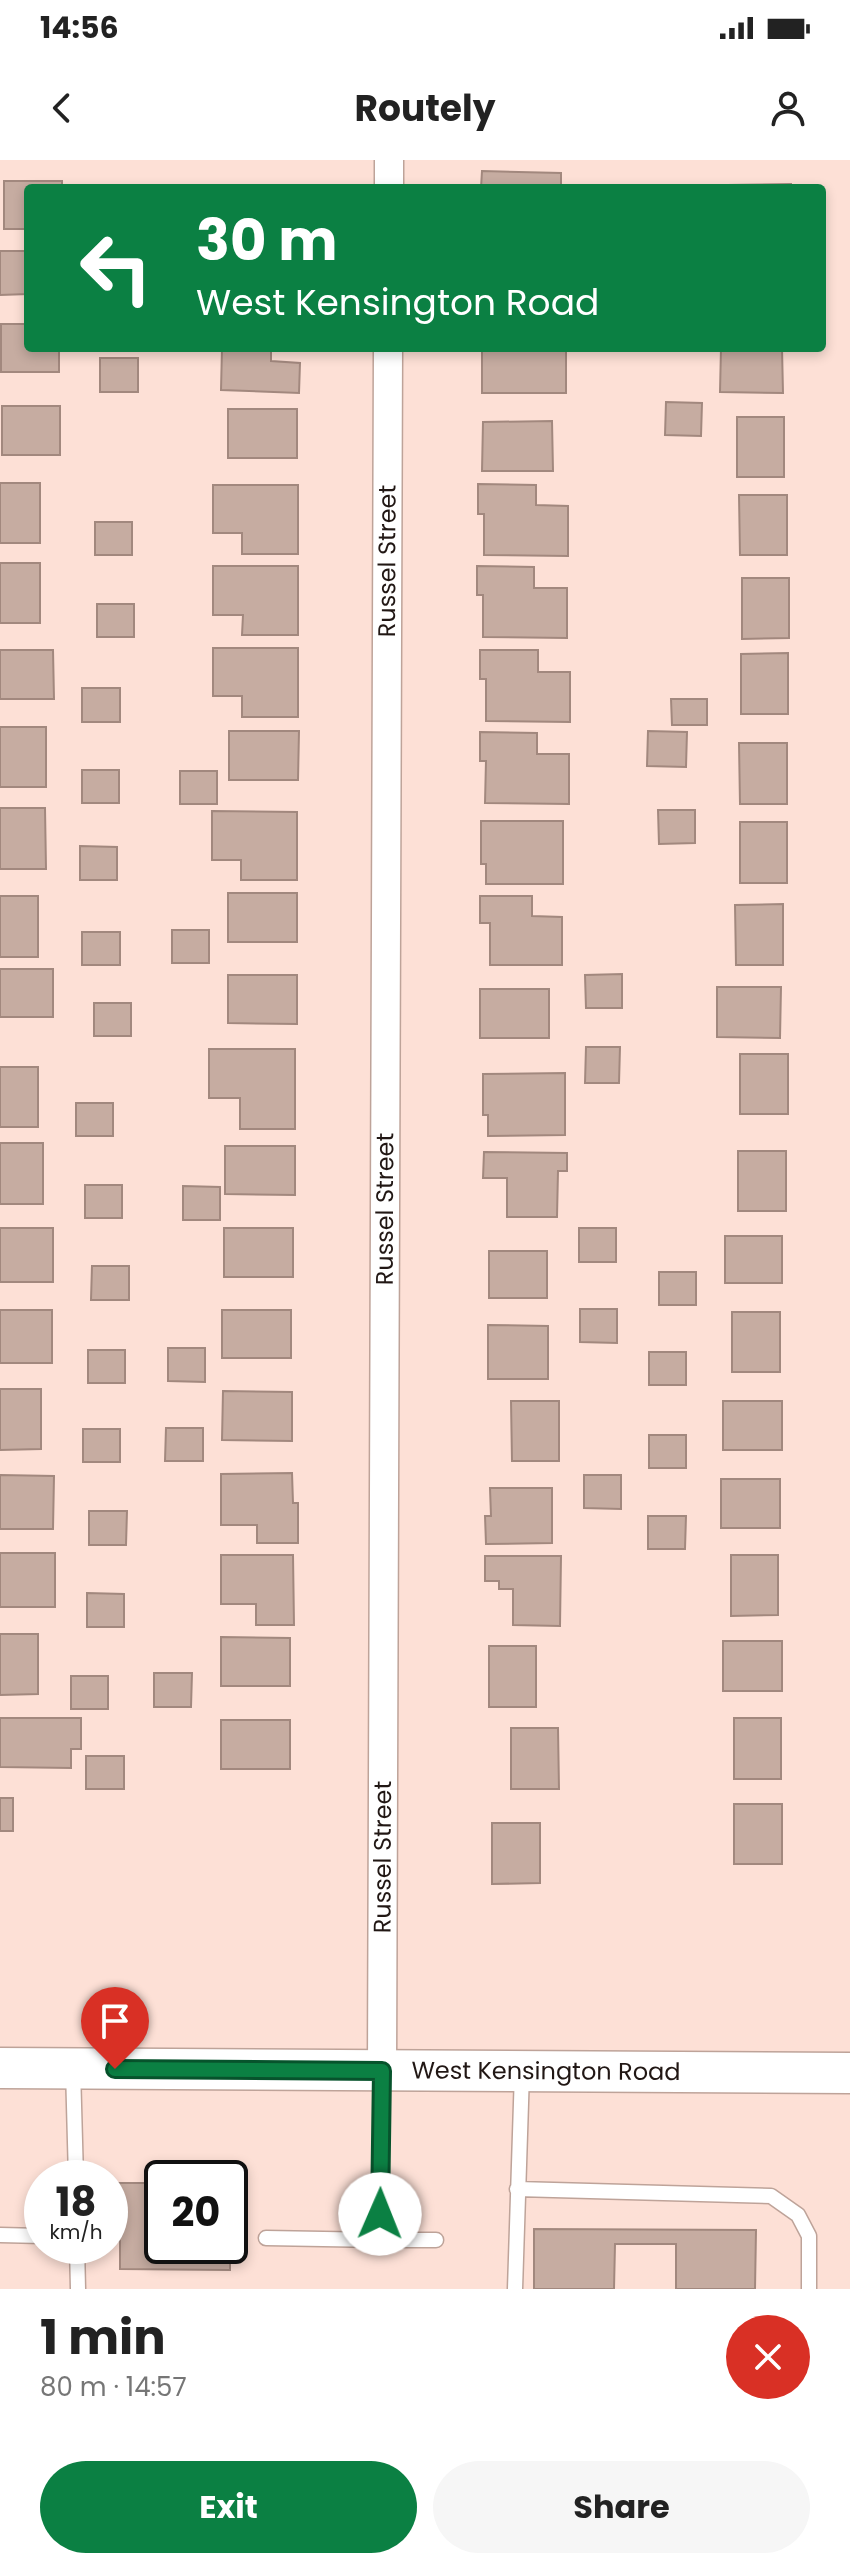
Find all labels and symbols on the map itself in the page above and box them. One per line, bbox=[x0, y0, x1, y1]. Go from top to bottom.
street label: Russel Street bbox=[370, 485, 404, 637]
street label: Russel Street bbox=[368, 1133, 401, 1285]
street label: Russel Street bbox=[365, 1781, 399, 1933]
pin bbox=[81, 1987, 149, 2069]
street label: West Kensington Road bbox=[411, 2053, 681, 2088]
speed limit sign: 20 bbox=[144, 2160, 248, 2264]
position arrow bbox=[338, 2172, 422, 2256]

